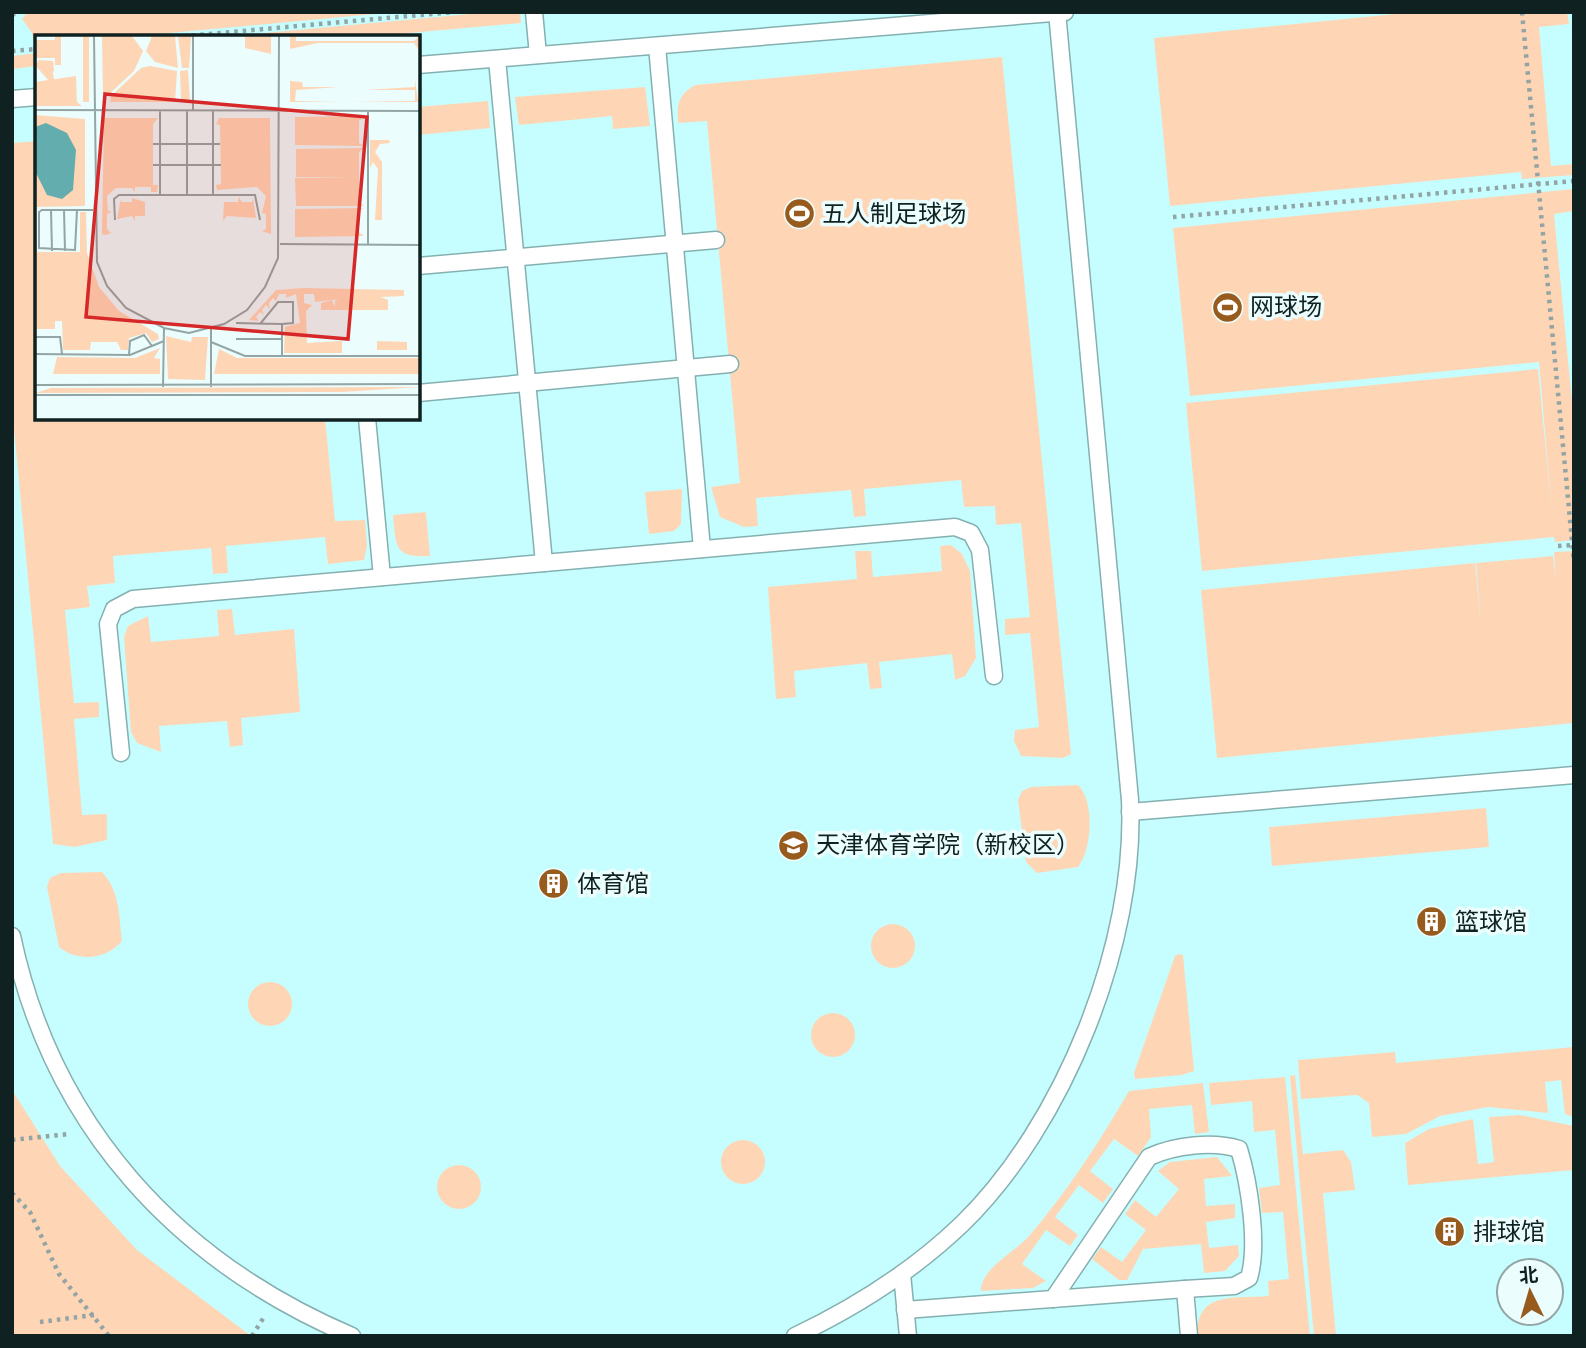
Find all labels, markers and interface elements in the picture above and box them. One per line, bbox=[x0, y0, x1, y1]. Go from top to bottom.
inset map bbox=[35, 35, 420, 420]
sports icon: 五人制足球场 bbox=[782, 197, 816, 231]
place label: 五人制足球场 bbox=[822, 198, 966, 229]
sports icon: 网球场 bbox=[1210, 290, 1244, 324]
place label: 网球场 bbox=[1250, 291, 1322, 322]
school or university icon: 天津体育学院（新校区） bbox=[776, 828, 810, 862]
place label: 天津体育学院（新校区） bbox=[816, 829, 1080, 860]
building icon: 体育馆 bbox=[537, 867, 571, 901]
place label: 体育馆 bbox=[577, 868, 649, 899]
building icon: 篮球馆 bbox=[1415, 905, 1449, 939]
place label: 篮球馆 bbox=[1455, 906, 1527, 937]
building icon: 排球馆 bbox=[1433, 1215, 1467, 1249]
place label: 排球馆 bbox=[1473, 1216, 1545, 1247]
north arrow bbox=[1495, 1257, 1565, 1327]
text: 北 bbox=[1518, 1262, 1539, 1289]

